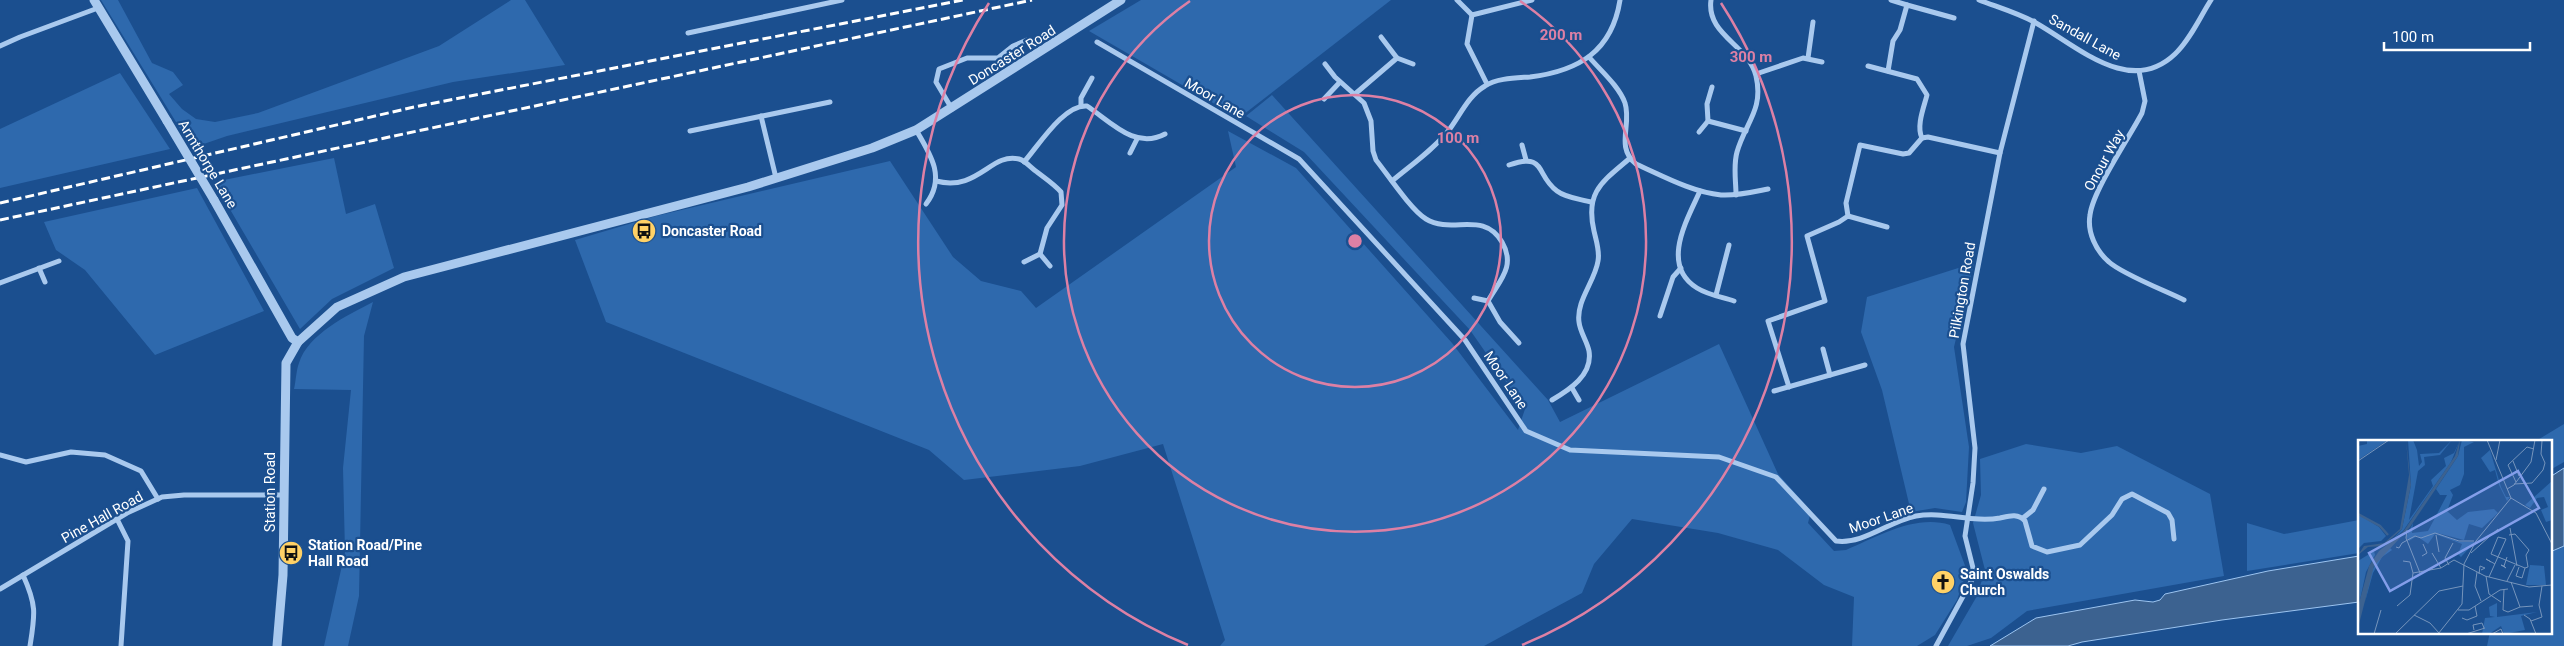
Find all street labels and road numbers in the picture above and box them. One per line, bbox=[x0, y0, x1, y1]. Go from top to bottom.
street label: Sandall Lane bbox=[2046, 11, 2124, 63]
street label: Doncaster Road bbox=[966, 22, 1058, 88]
street label: Moor Lane bbox=[1182, 74, 1248, 122]
street label: Armthorpe Lane bbox=[175, 117, 241, 211]
street label: Onour Way bbox=[2081, 126, 2128, 193]
street label: Pilkington Road bbox=[1946, 241, 1978, 339]
street label: Moor Lane bbox=[1481, 348, 1531, 412]
street label: Station Road bbox=[262, 452, 278, 532]
street label: Pine Hall Road bbox=[58, 488, 146, 546]
street label: Moor Lane bbox=[1847, 500, 1915, 536]

